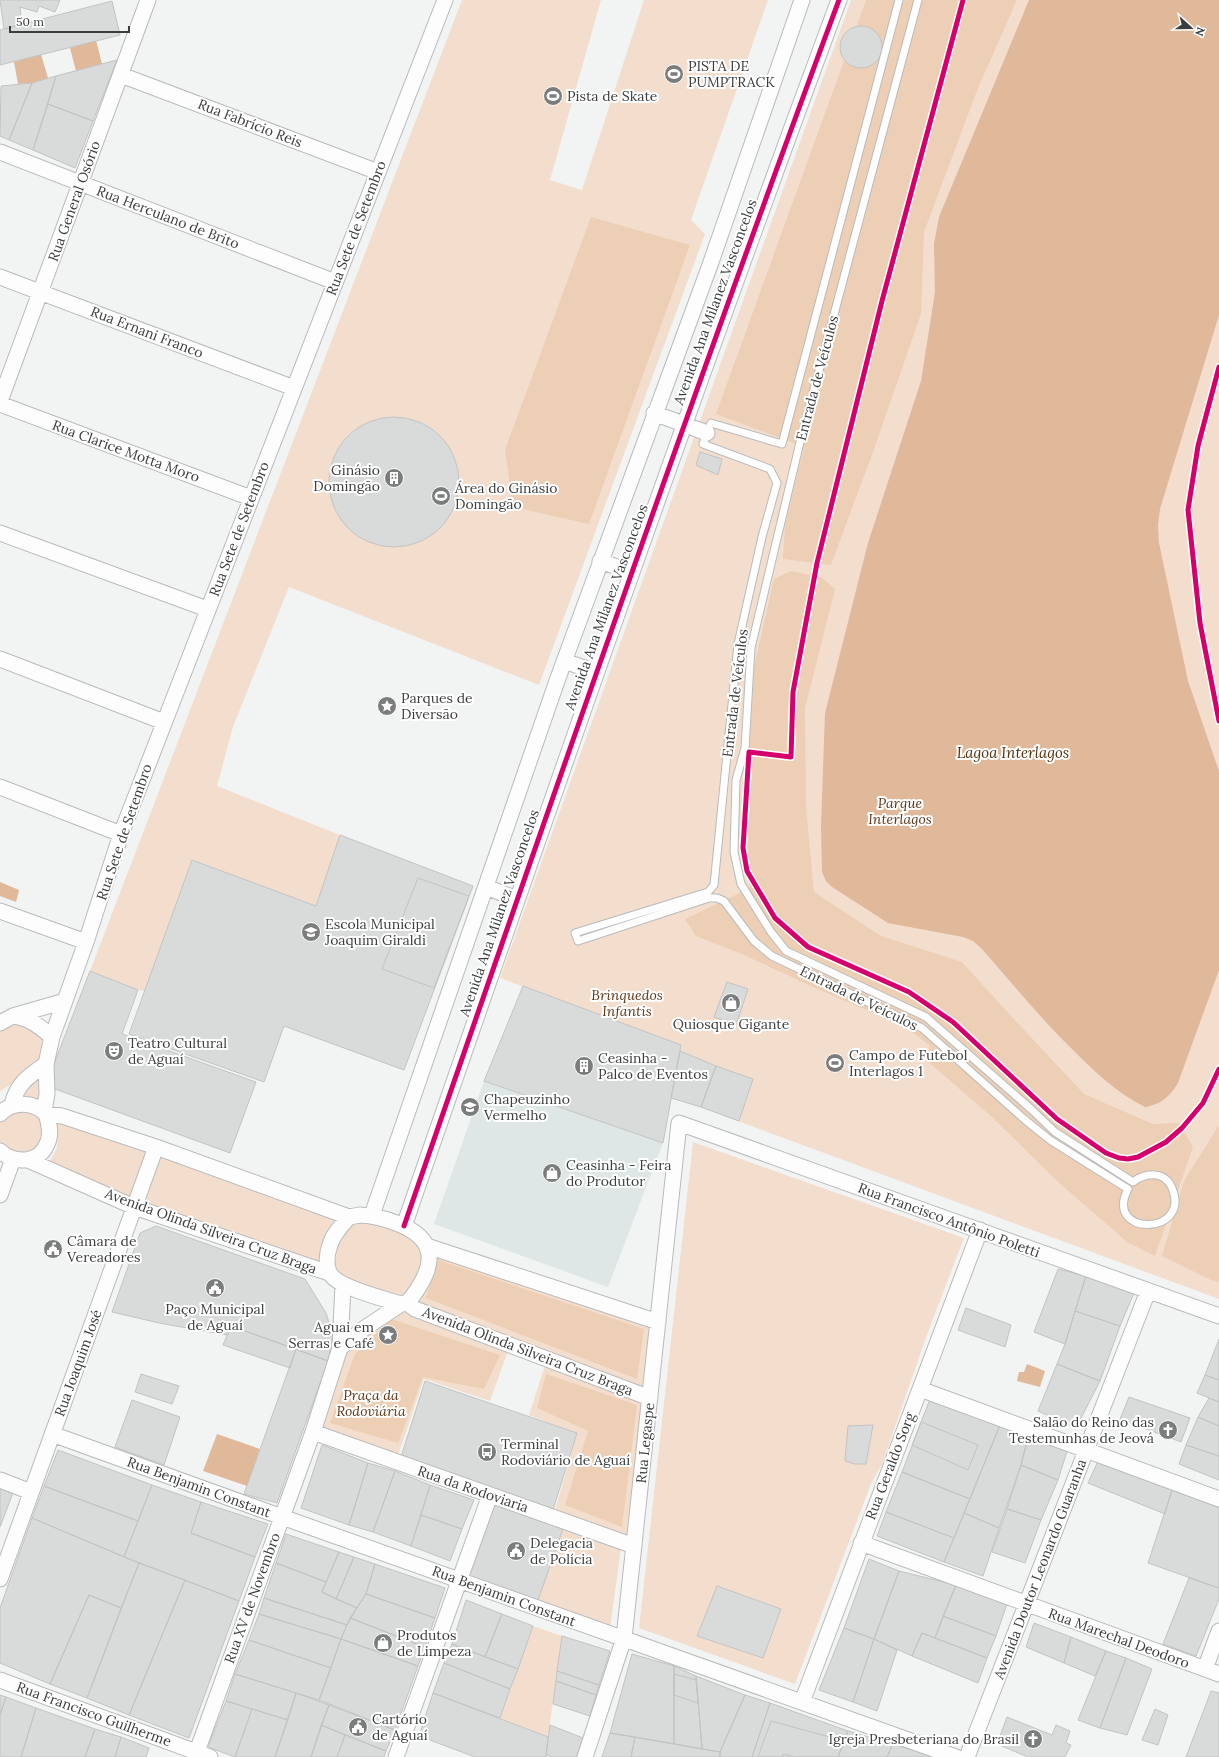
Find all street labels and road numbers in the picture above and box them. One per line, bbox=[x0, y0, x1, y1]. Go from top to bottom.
street label: Rua Fabrício Reis bbox=[195, 95, 305, 151]
street label: Rua General Osório bbox=[44, 138, 104, 264]
street label: Rua Sete de Setembro bbox=[322, 158, 390, 298]
street label: Rua Herculano de Brito bbox=[94, 181, 242, 253]
street label: Avenida Ana Milanez Vasconcelos bbox=[669, 197, 761, 408]
street label: Rua Ernani Franco bbox=[88, 302, 206, 362]
street label: Entrada de Veículos bbox=[792, 313, 842, 443]
street label: Rua Clarice Motta Moro bbox=[50, 416, 202, 486]
street label: Rua Sete de Setembro bbox=[205, 459, 273, 599]
street label: Avenida Ana Milanez Vasconcelos bbox=[560, 502, 652, 713]
street label: Entrada de Veículos bbox=[718, 628, 752, 758]
street label: Rua Sete de Setembro bbox=[92, 761, 156, 903]
street label: Avenida Ana Milanez Vasconcelos bbox=[455, 807, 543, 1020]
street label: Entrada de Veículos bbox=[797, 962, 921, 1034]
street label: Rua Francisco Antônio Poletti bbox=[856, 1179, 1042, 1261]
street label: Avenida Olinda Silveira Cruz Braga bbox=[102, 1184, 319, 1278]
street label: Avenida Olinda Silveira Cruz Braga bbox=[419, 1302, 636, 1400]
street label: Rua Joaquim José bbox=[50, 1307, 106, 1419]
street label: Rua Legaspe bbox=[632, 1401, 658, 1484]
street label: Rua Geraldo Sorg bbox=[861, 1410, 919, 1522]
street label: Rua Benjamin Constant bbox=[125, 1453, 274, 1522]
street label: Avenida Doutor Leonardo Guaranha bbox=[989, 1456, 1090, 1683]
street label: Rua da Rodoviaria bbox=[415, 1462, 531, 1516]
street label: Rua XV de Novembro bbox=[220, 1530, 284, 1666]
street label: Rua Benjamin Constant bbox=[430, 1562, 579, 1631]
street label: Rua Marechal Deodoro bbox=[1046, 1604, 1192, 1672]
street label: Rua Francisco Guilherme bbox=[14, 1678, 174, 1751]

